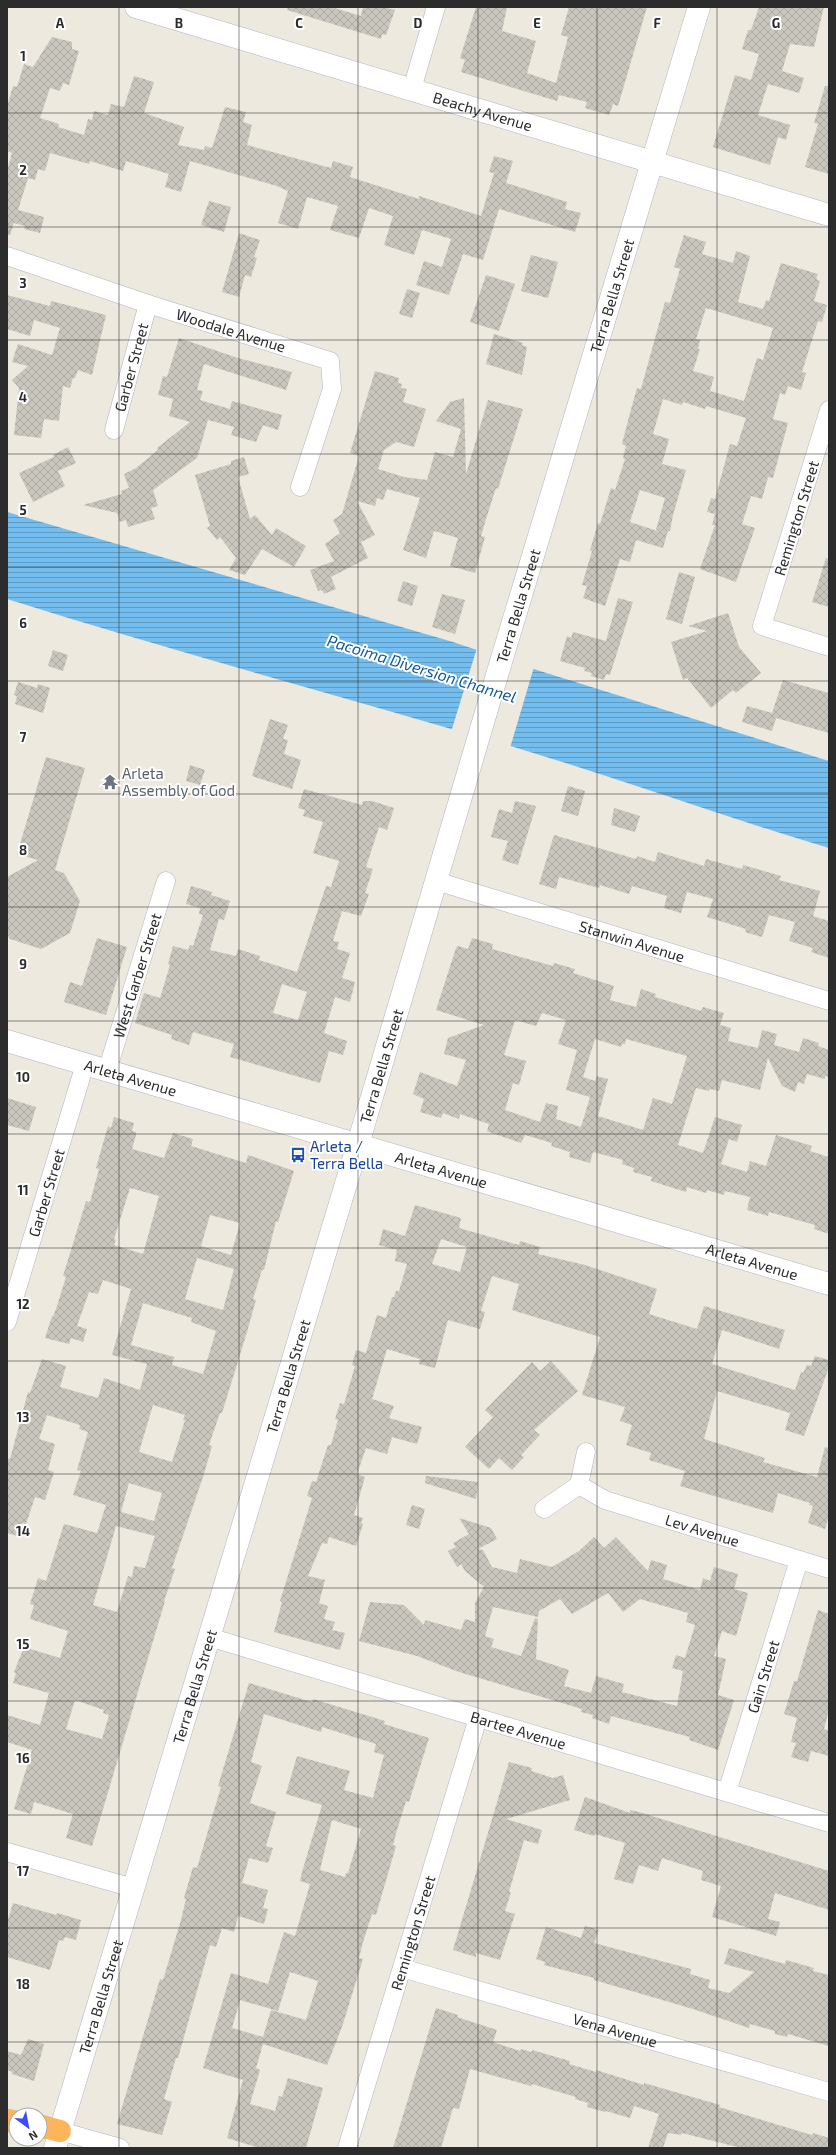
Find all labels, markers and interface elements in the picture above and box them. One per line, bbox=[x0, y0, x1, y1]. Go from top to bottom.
text: A bbox=[56, 15, 65, 31]
text: B bbox=[175, 15, 183, 31]
text: C bbox=[295, 15, 303, 31]
text: D bbox=[414, 15, 423, 31]
text: E bbox=[533, 15, 541, 31]
text: F bbox=[653, 15, 661, 31]
text: G bbox=[772, 15, 780, 31]
text: 1 bbox=[20, 48, 26, 64]
street label: Beachy Avenue bbox=[431, 88, 534, 134]
text: 2 bbox=[19, 162, 27, 178]
street label: Terra Bella Street bbox=[586, 236, 637, 355]
text: 3 bbox=[19, 275, 27, 291]
street label: Woodale Avenue bbox=[174, 304, 288, 356]
street label: Garber Street bbox=[110, 321, 152, 414]
text: 4 bbox=[19, 389, 27, 405]
street label: Remington Street bbox=[770, 458, 822, 578]
text: 5 bbox=[19, 502, 27, 518]
street label: Terra Bella Street bbox=[492, 546, 544, 665]
text: 6 bbox=[19, 615, 27, 631]
water label: Pacoima Diversion Channel bbox=[325, 630, 519, 706]
text: 7 bbox=[20, 729, 27, 745]
place label: Arleta Assembly of God bbox=[122, 764, 235, 799]
temple icon: Arleta Assembly of God bbox=[101, 773, 119, 791]
text: 8 bbox=[19, 842, 27, 858]
street label: West Garber Street bbox=[109, 911, 165, 1040]
street label: Stanwin Avenue bbox=[577, 916, 687, 965]
text: 9 bbox=[19, 956, 27, 972]
street label: Terra Bella Street bbox=[356, 1006, 407, 1125]
street label: Arleta Avenue bbox=[83, 1055, 179, 1100]
text: 10 bbox=[16, 1069, 30, 1085]
place label: Arleta / Terra Bella bbox=[310, 1137, 383, 1172]
street label: Garber Street bbox=[24, 1146, 68, 1239]
bus stop icon: Arleta / Terra Bella bbox=[289, 1146, 307, 1164]
street label: Arleta Avenue bbox=[393, 1147, 490, 1192]
text: 11 bbox=[17, 1182, 29, 1198]
street label: Arleta Avenue bbox=[704, 1239, 800, 1283]
text: 12 bbox=[16, 1296, 30, 1312]
street label: Terra Bella Street bbox=[262, 1317, 314, 1436]
text: 13 bbox=[17, 1409, 30, 1425]
street label: Lev Avenue bbox=[663, 1510, 742, 1550]
text: 14 bbox=[16, 1523, 30, 1539]
street label: Terra Bella Street bbox=[169, 1627, 220, 1746]
text: 15 bbox=[17, 1636, 29, 1652]
street label: Gain Street bbox=[743, 1638, 783, 1715]
street label: Bartee Avenue bbox=[469, 1707, 568, 1753]
text: 16 bbox=[16, 1750, 30, 1766]
text: 17 bbox=[17, 1863, 29, 1879]
street label: Remington Street bbox=[387, 1873, 439, 1992]
street label: Terra Bella Street bbox=[75, 1937, 126, 2056]
text: 18 bbox=[16, 1976, 30, 1992]
street label: Vena Avenue bbox=[571, 2009, 659, 2051]
north arrow bbox=[8, 2107, 48, 2147]
text: N bbox=[27, 2128, 40, 2144]

